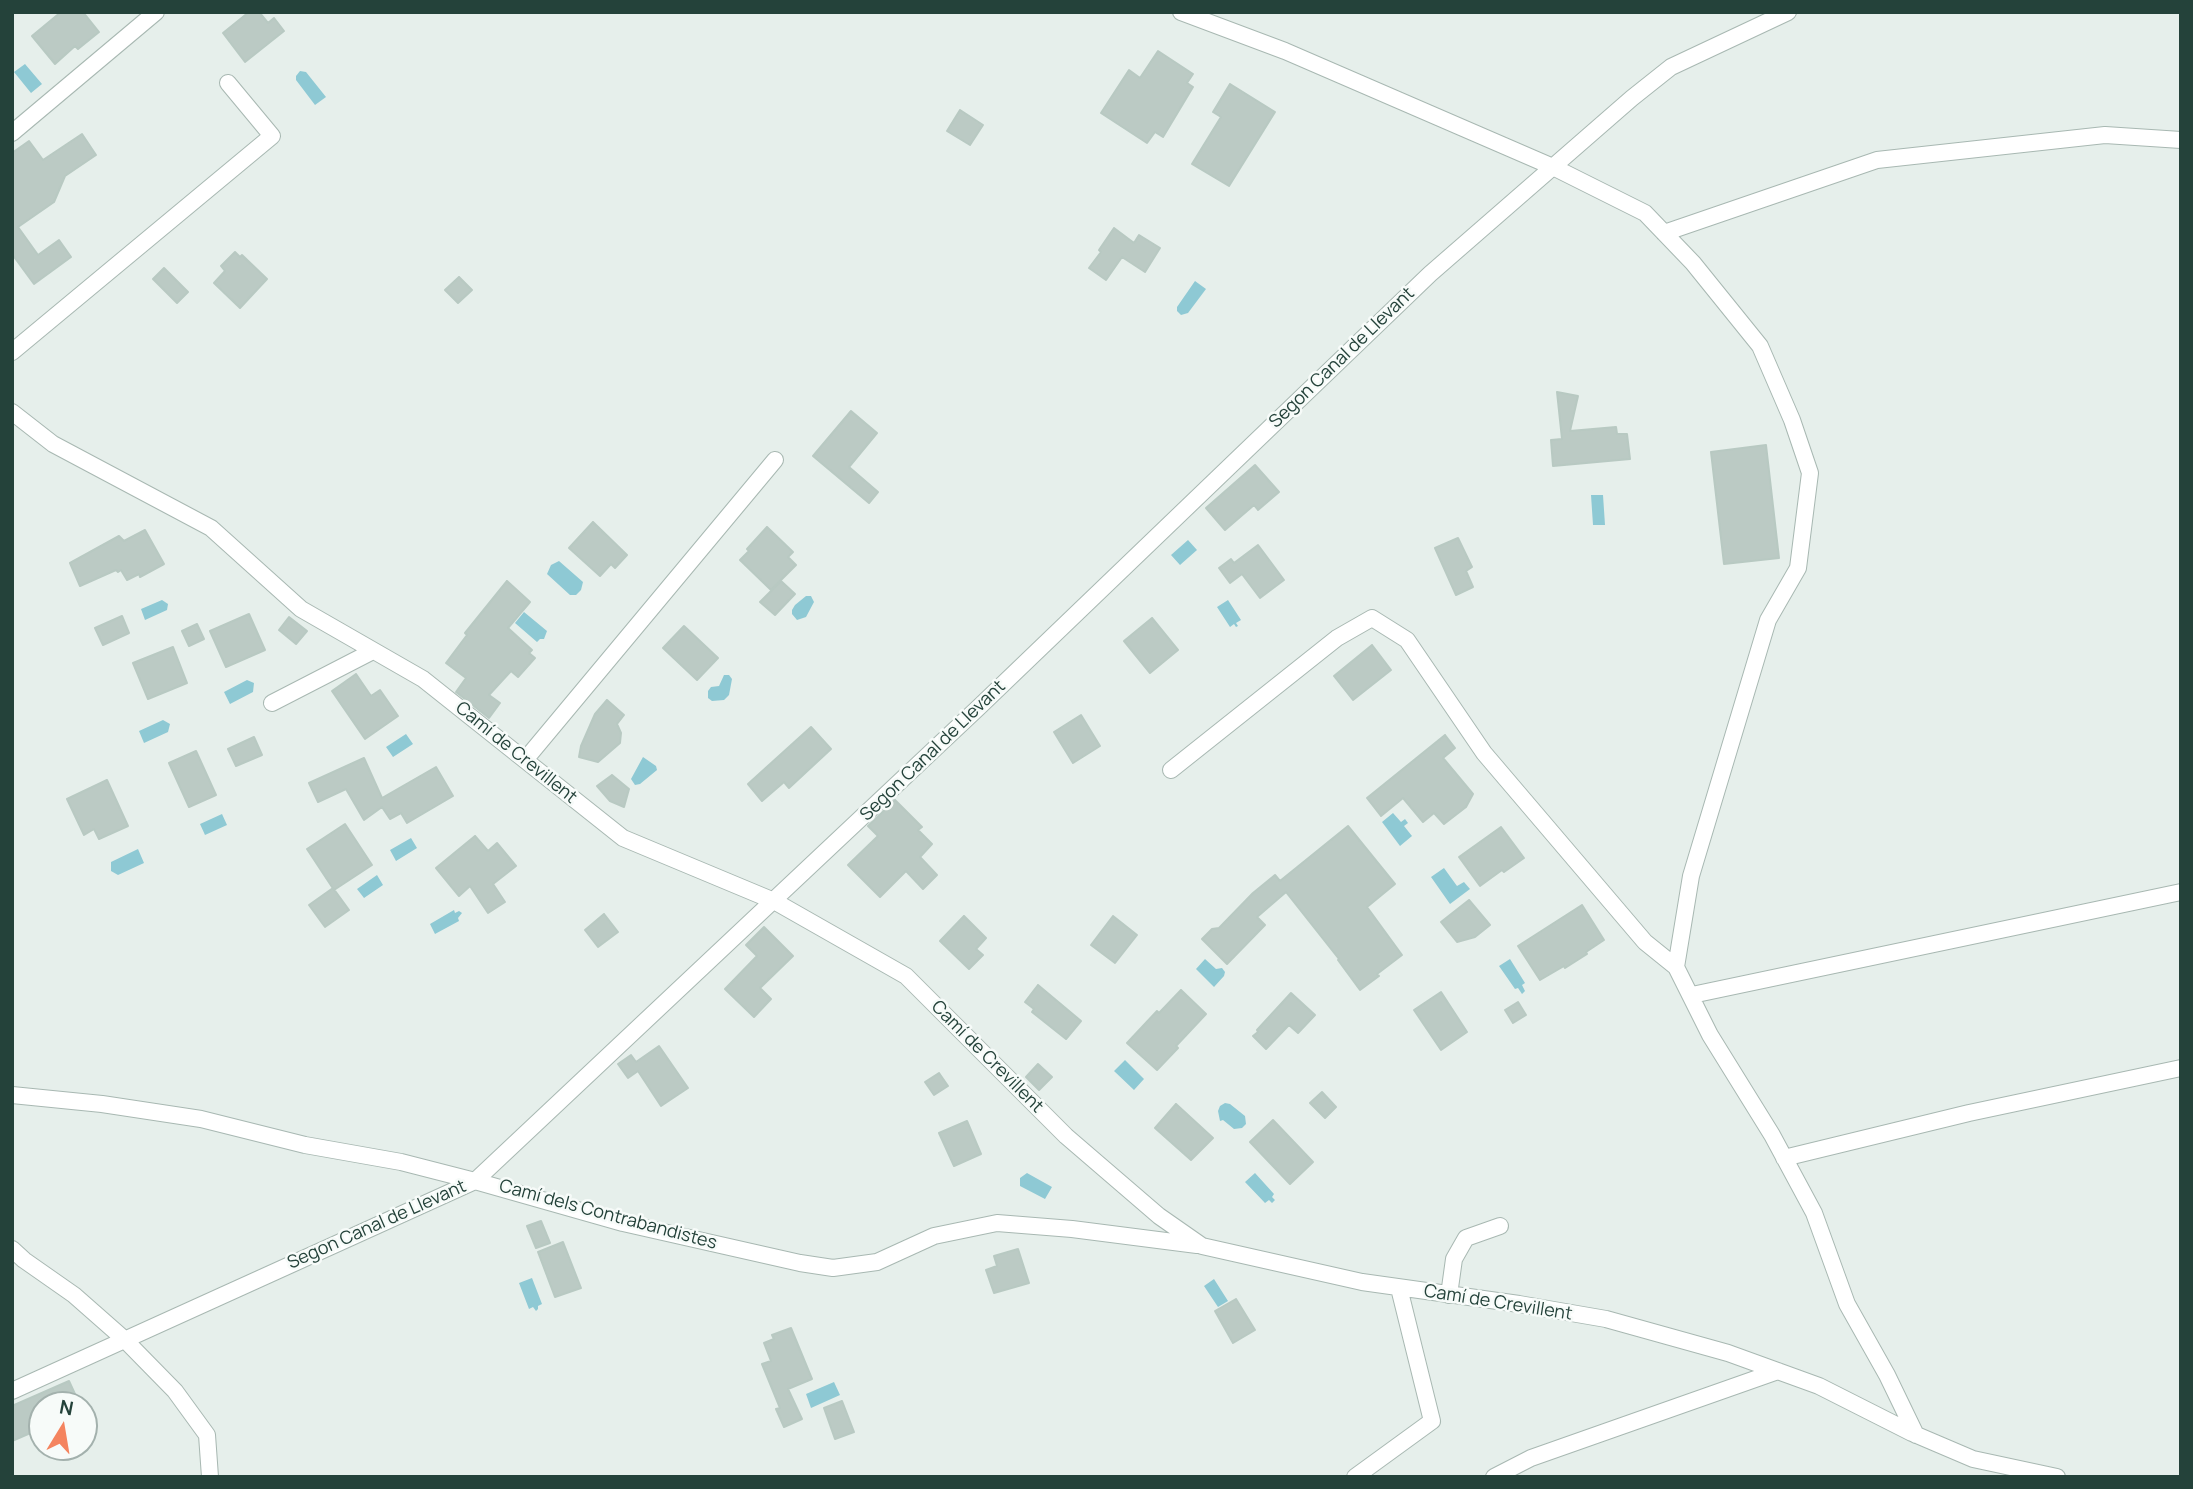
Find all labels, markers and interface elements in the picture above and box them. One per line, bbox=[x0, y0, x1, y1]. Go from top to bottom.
street label: Segon Canal de Llevant bbox=[1265, 283, 1419, 433]
street label: Segon Canal de Llevant bbox=[856, 676, 1010, 826]
street label: Camí de Crevillent bbox=[451, 697, 581, 809]
street label: Camí de Crevillent bbox=[926, 996, 1048, 1118]
street label: Segon Canal de Llevant bbox=[284, 1176, 470, 1274]
street label: Camí dels Contrabandistes bbox=[497, 1176, 719, 1254]
street label: Camí de Crevillent bbox=[1422, 1281, 1574, 1325]
north arrow bbox=[28, 1391, 98, 1461]
text: N bbox=[57, 1393, 76, 1421]

